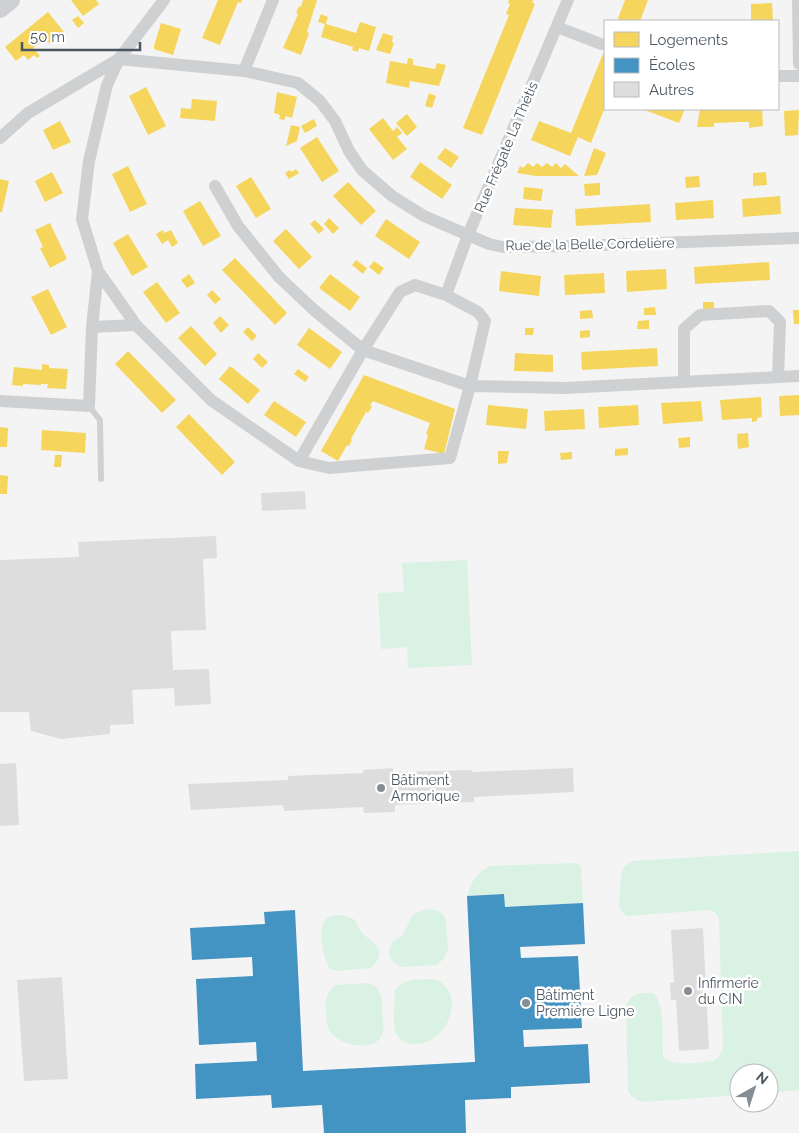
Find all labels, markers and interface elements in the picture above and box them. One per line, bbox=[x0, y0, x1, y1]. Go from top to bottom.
scale bar bbox=[22, 20, 140, 52]
legend bbox=[604, 20, 779, 110]
text: 50 m bbox=[30, 28, 65, 46]
text: Logements bbox=[649, 31, 728, 49]
text: Écoles bbox=[649, 56, 695, 74]
street label: Rue Frégate La Thétis bbox=[471, 79, 541, 215]
text: Autres bbox=[649, 81, 694, 99]
street label: Rue de la Belle Cordelière bbox=[505, 235, 675, 253]
place label: Bâtiment Armorique bbox=[391, 772, 460, 804]
marker: Bâtiment Armorique bbox=[375, 782, 387, 794]
place label: Infirmerie du CIN bbox=[698, 975, 759, 1007]
marker: Infirmerie du CIN bbox=[682, 985, 694, 997]
place label: Bâtiment Première Ligne bbox=[536, 987, 634, 1019]
marker: Bâtiment Première Ligne bbox=[520, 997, 532, 1009]
north arrow bbox=[729, 1063, 779, 1113]
text: N bbox=[753, 1068, 771, 1087]

